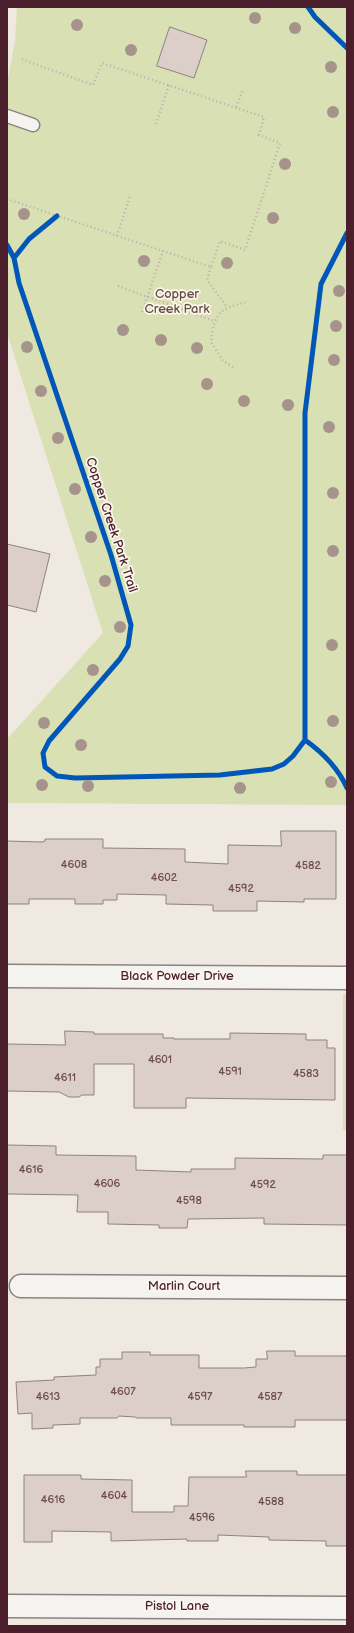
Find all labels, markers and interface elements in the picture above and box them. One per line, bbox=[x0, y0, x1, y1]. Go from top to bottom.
park label: Copper Creek Park bbox=[144, 287, 210, 318]
street label: Copper Creek Park Trail bbox=[82, 456, 140, 594]
house number: 4608 bbox=[61, 858, 87, 872]
house number: 4582 bbox=[295, 859, 321, 873]
house number: 4602 bbox=[151, 871, 177, 885]
house number: 4592 bbox=[228, 882, 254, 896]
street label: Black Powder Drive bbox=[120, 969, 234, 985]
house number: 4601 bbox=[148, 1053, 172, 1067]
house number: 4591 bbox=[218, 1065, 242, 1079]
house number: 4583 bbox=[293, 1067, 319, 1081]
house number: 4611 bbox=[54, 1071, 76, 1085]
house number: 4616 bbox=[19, 1163, 43, 1177]
house number: 4606 bbox=[94, 1177, 120, 1191]
house number: 4592 bbox=[250, 1178, 276, 1192]
house number: 4598 bbox=[176, 1194, 202, 1208]
street label: Marlin Court bbox=[148, 1279, 220, 1295]
house number: 4607 bbox=[110, 1385, 136, 1399]
house number: 4613 bbox=[36, 1390, 60, 1404]
house number: 4597 bbox=[188, 1390, 212, 1404]
house number: 4587 bbox=[258, 1390, 282, 1404]
house number: 4604 bbox=[101, 1489, 127, 1503]
house number: 4616 bbox=[41, 1493, 65, 1507]
house number: 4588 bbox=[258, 1495, 284, 1509]
house number: 4596 bbox=[189, 1511, 215, 1525]
street label: Pistol Lane bbox=[145, 1599, 209, 1615]

